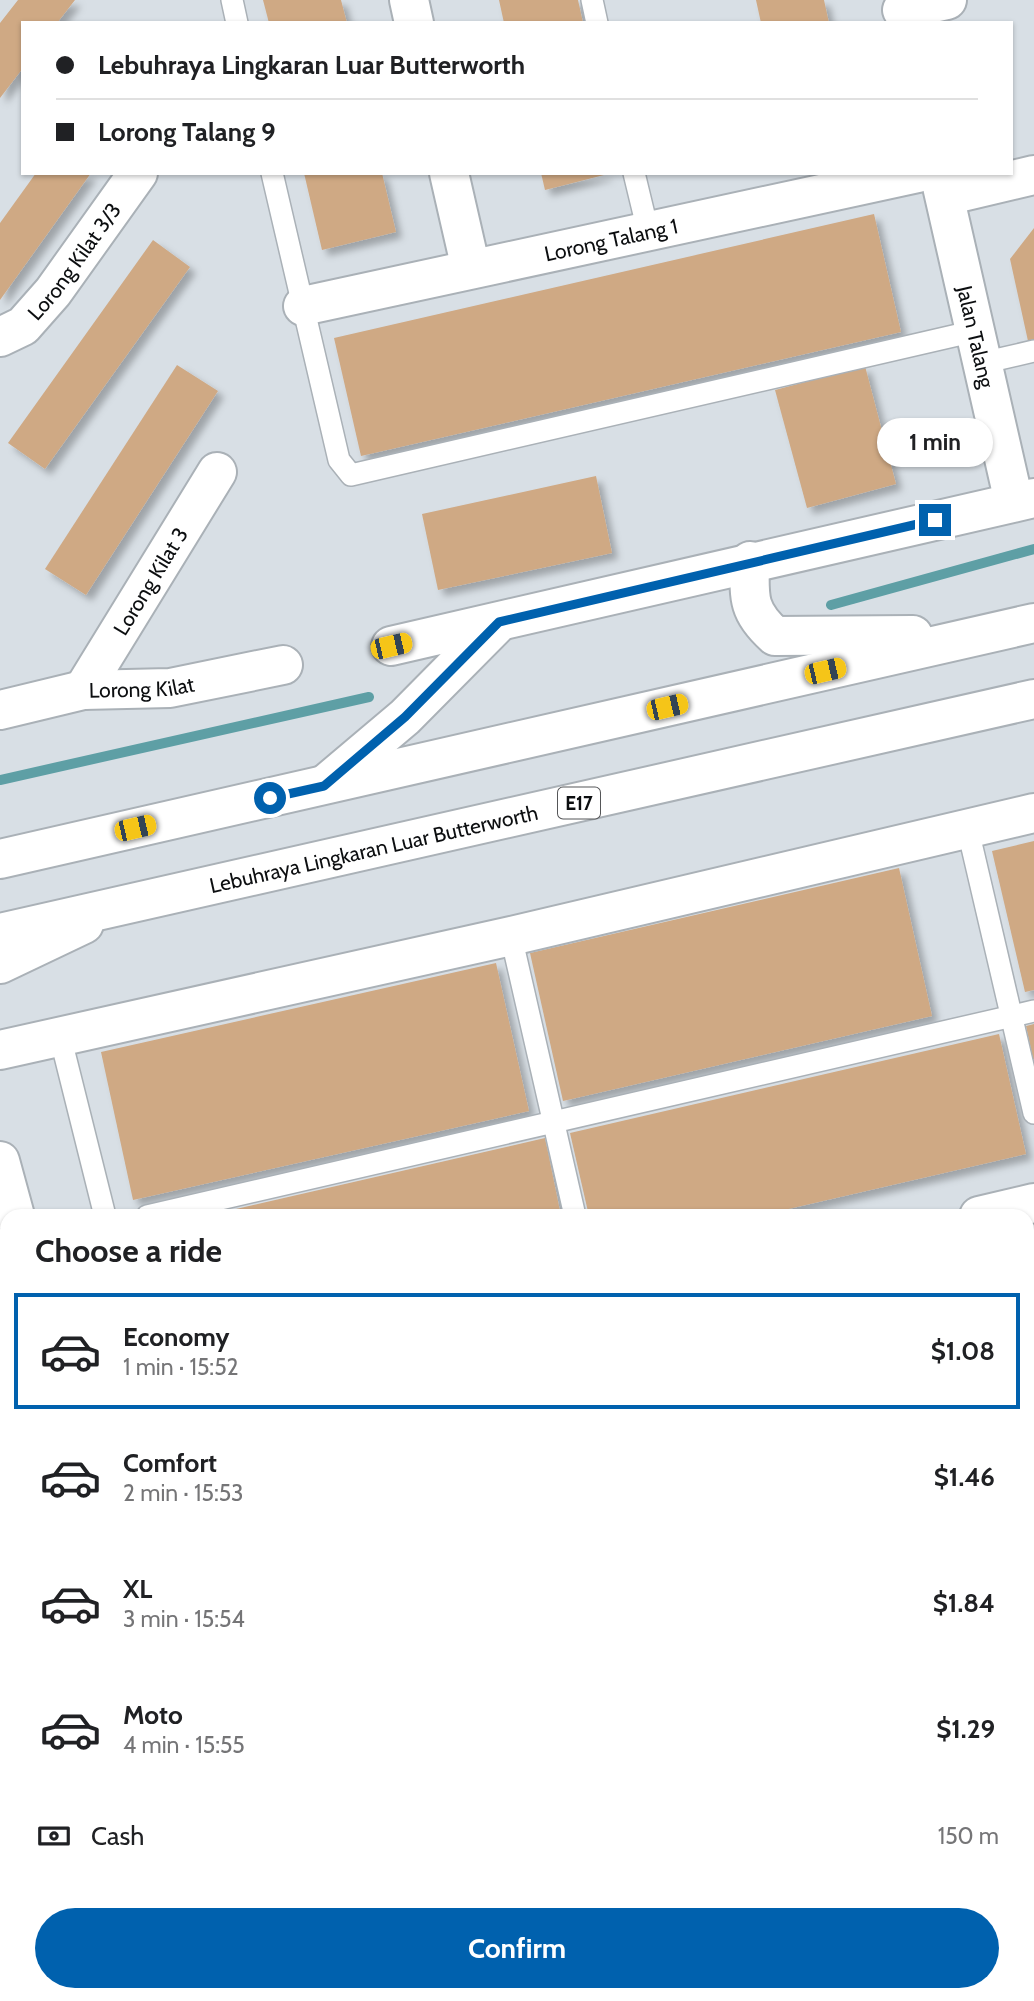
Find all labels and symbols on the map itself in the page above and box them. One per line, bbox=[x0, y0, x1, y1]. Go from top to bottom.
street label: Lorong Kilat 3/3 bbox=[22, 198, 125, 325]
street label: Lorong Talang 1 bbox=[542, 213, 680, 266]
street label: Jalan Talang bbox=[952, 282, 1000, 391]
callout: 1 min bbox=[877, 419, 993, 468]
route end bbox=[919, 504, 951, 536]
street label: Lorong Kilat 3 bbox=[108, 523, 193, 639]
car bbox=[369, 631, 414, 661]
car bbox=[803, 656, 848, 686]
street label: Lorong Kilat bbox=[89, 671, 196, 702]
car bbox=[645, 692, 690, 722]
route start bbox=[254, 782, 286, 814]
road number: E17 bbox=[558, 788, 600, 818]
street label: Lebuhraya Lingkaran Luar Butterworth bbox=[207, 799, 540, 898]
car bbox=[113, 813, 158, 843]

